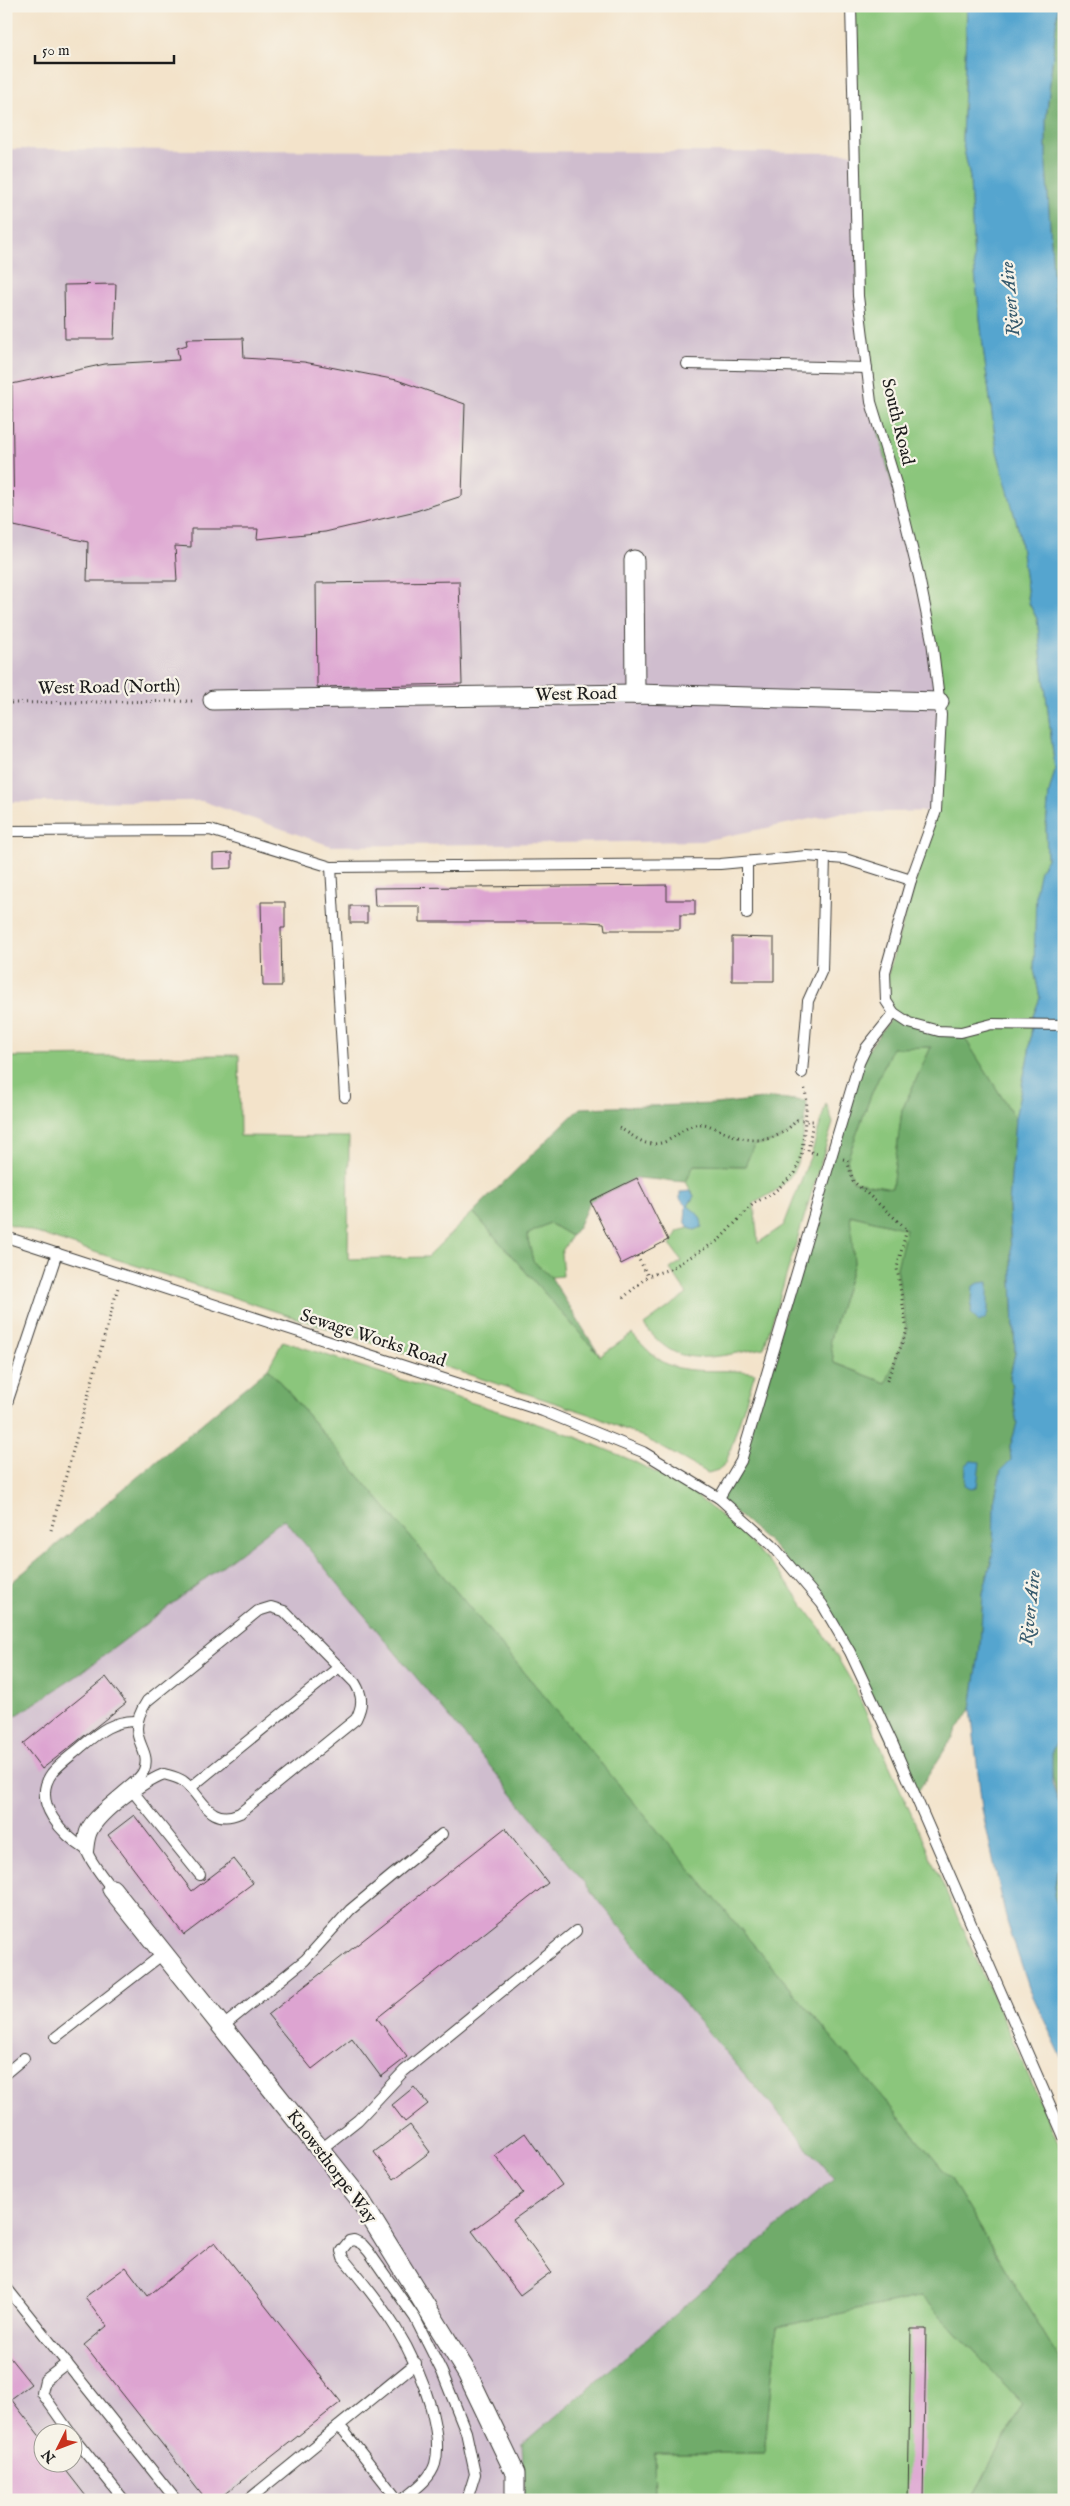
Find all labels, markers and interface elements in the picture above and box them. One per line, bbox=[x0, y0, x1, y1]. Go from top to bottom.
scale bar bbox=[35, 32, 174, 64]
text: 50 m bbox=[42, 41, 70, 60]
water label: River Aire bbox=[996, 260, 1026, 337]
street label: South Road bbox=[875, 376, 919, 468]
street label: West Road (North) bbox=[38, 675, 180, 701]
street label: West Road bbox=[535, 683, 617, 707]
street label: Sewage Works Road bbox=[297, 1305, 449, 1374]
water label: River Aire bbox=[1015, 1569, 1047, 1646]
street label: Knowsthorpe Way bbox=[281, 2106, 381, 2229]
north arrow bbox=[32, 2424, 82, 2474]
text: N bbox=[38, 2446, 60, 2467]

